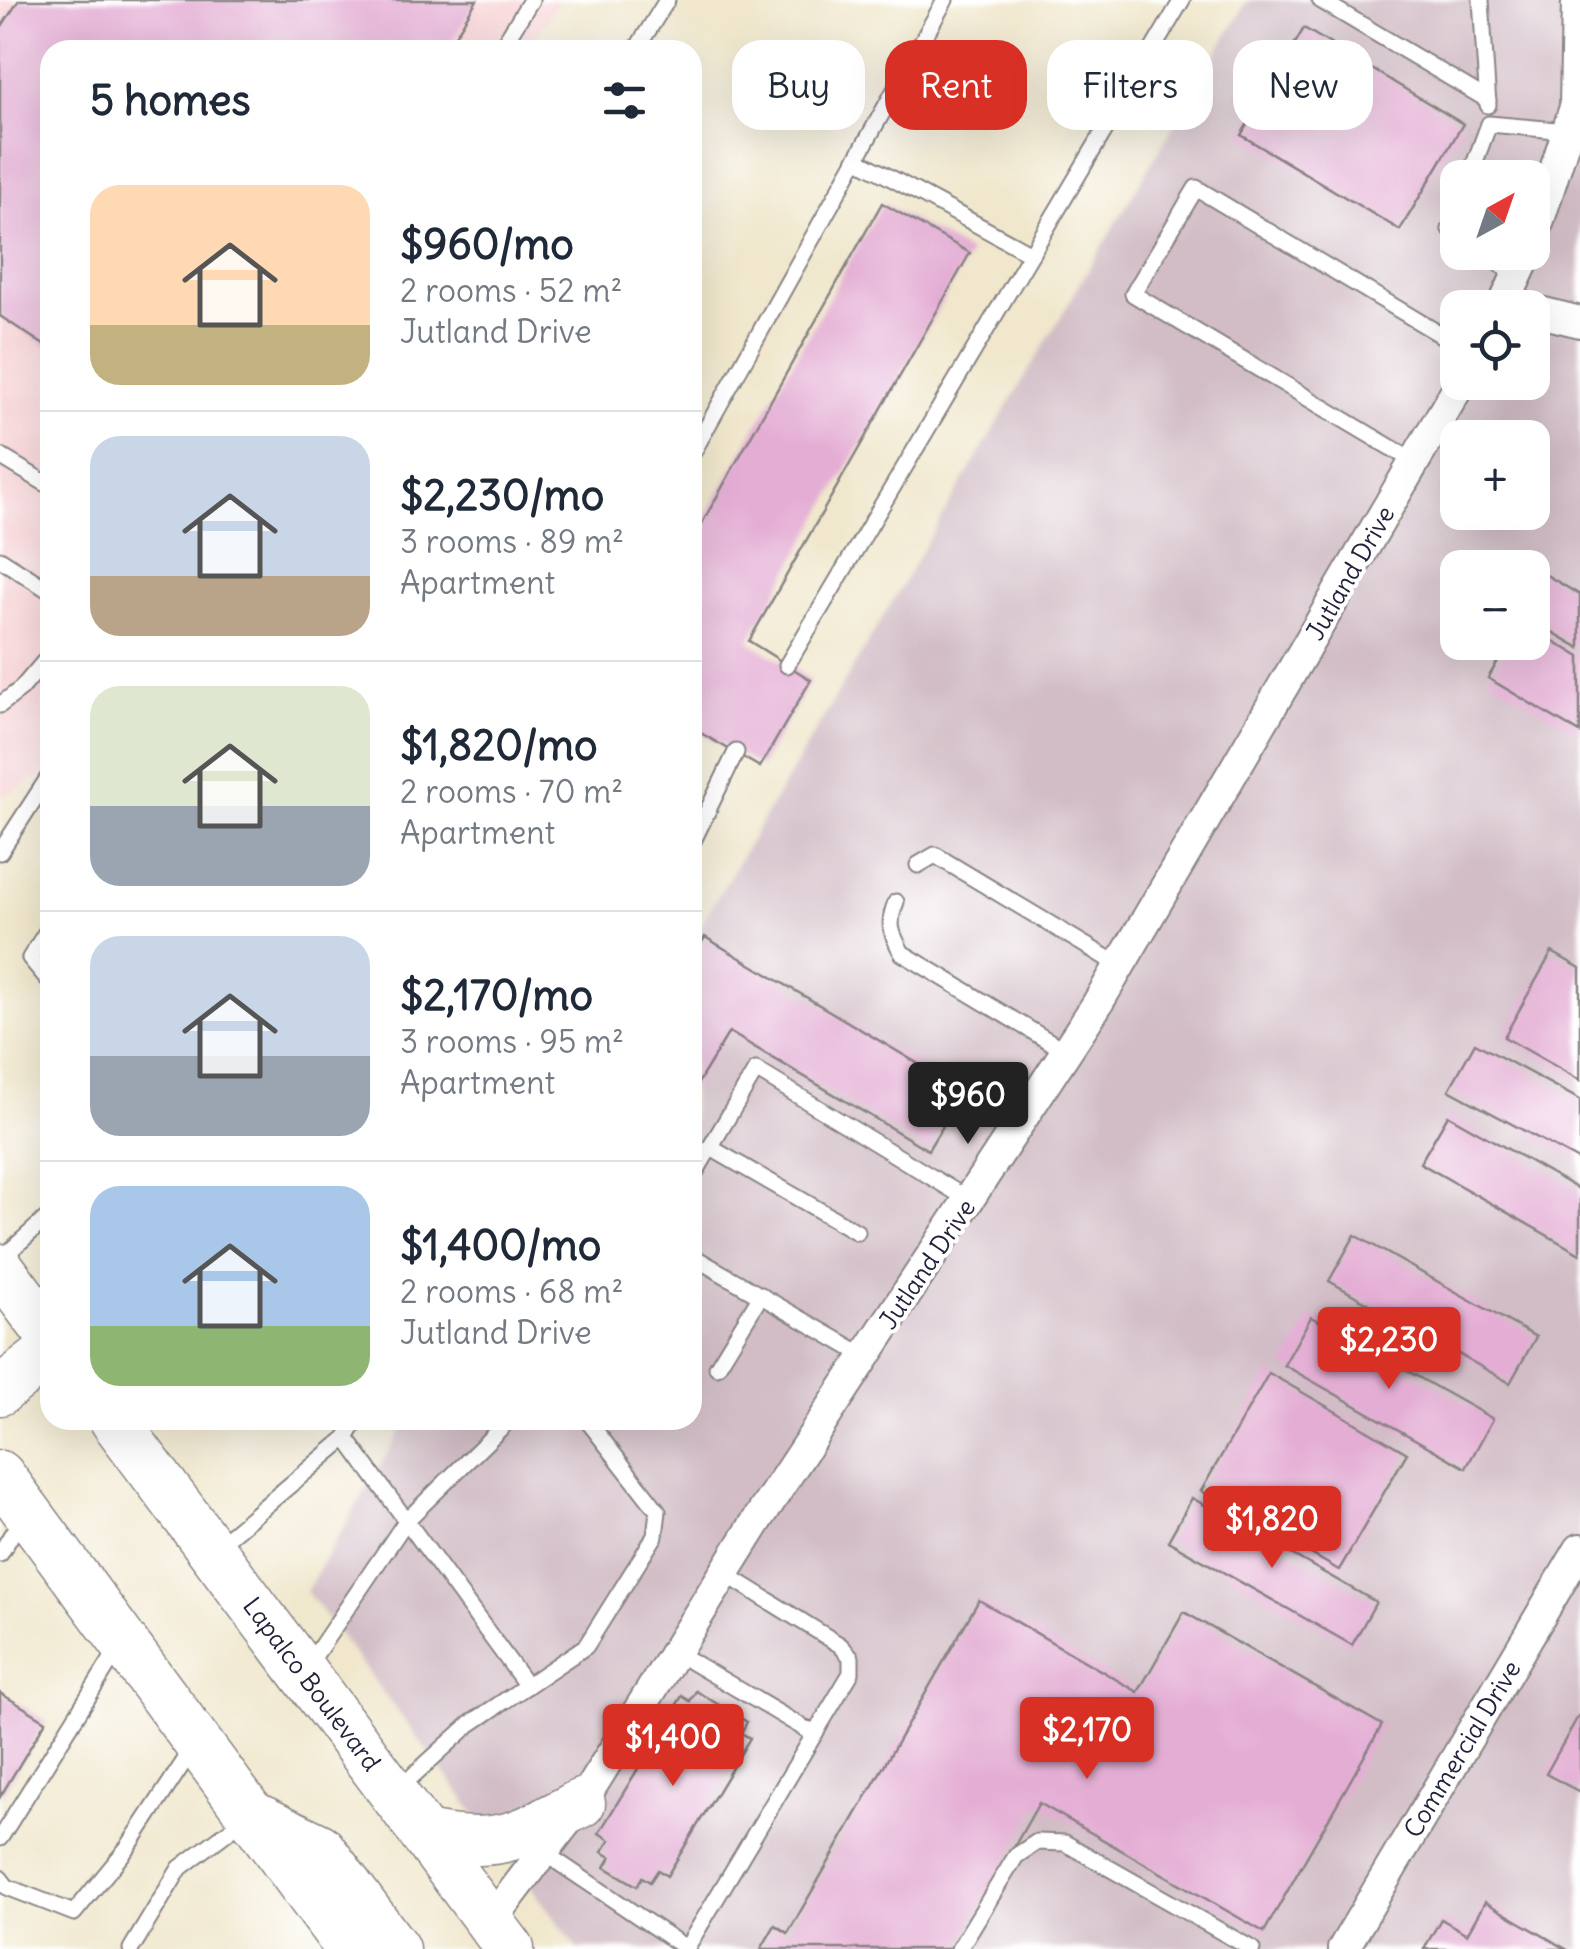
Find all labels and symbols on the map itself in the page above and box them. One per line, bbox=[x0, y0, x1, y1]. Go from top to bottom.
north arrow bbox=[1440, 160, 1550, 270]
street label: Jutland Drive bbox=[1299, 500, 1401, 646]
pin: $960 bbox=[909, 1062, 1027, 1147]
street label: Jutland Drive bbox=[872, 1193, 982, 1335]
pin: $2,230 bbox=[1308, 1307, 1470, 1392]
pin: $1,820 bbox=[1191, 1486, 1353, 1571]
street label: Lapalco Boulevard bbox=[236, 1591, 388, 1777]
street label: Commercial Drive bbox=[1397, 1655, 1527, 1843]
pin: $2,170 bbox=[1006, 1697, 1168, 1782]
pin: $1,400 bbox=[592, 1704, 754, 1789]

